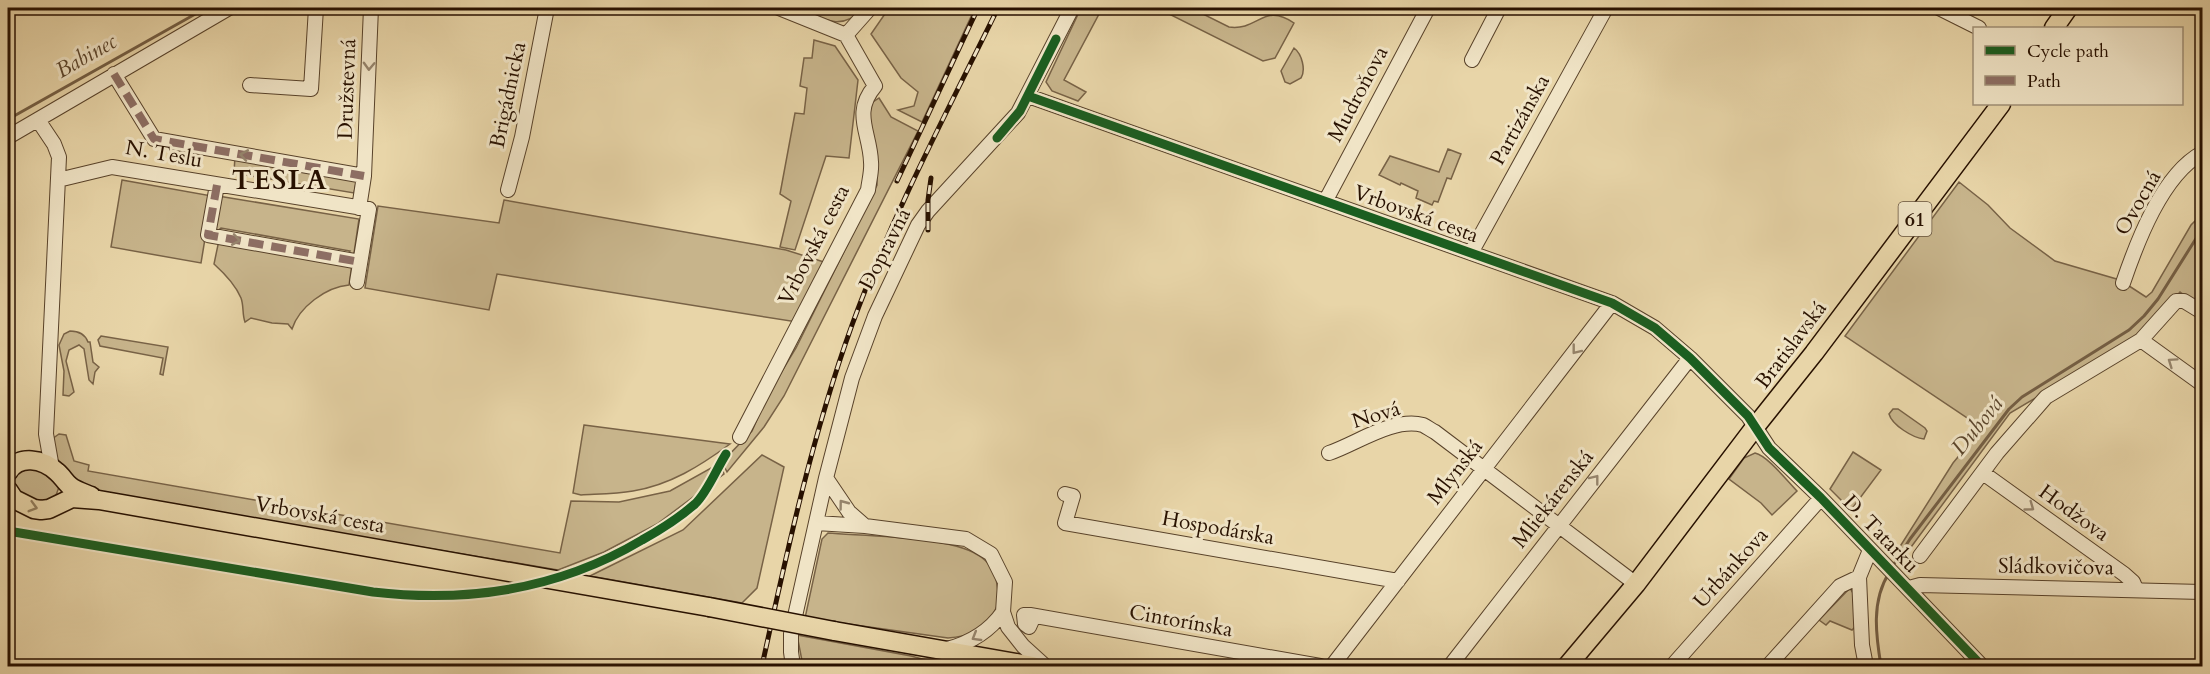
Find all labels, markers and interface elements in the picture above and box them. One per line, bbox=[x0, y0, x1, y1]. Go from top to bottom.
water label: Babinec bbox=[50, 26, 123, 85]
legend bbox=[1973, 27, 2183, 105]
street label: Družstevná bbox=[331, 38, 363, 140]
street label: Brigádnicka bbox=[483, 39, 533, 151]
text: Cycle path bbox=[2027, 39, 2109, 64]
street label: Mudroňova bbox=[1321, 41, 1395, 147]
one-way arrow bbox=[362, 61, 375, 70]
street label: Partizánska bbox=[1483, 69, 1557, 171]
text: Path bbox=[2027, 69, 2061, 94]
street label: N. Teslu bbox=[123, 133, 205, 175]
one-way arrow bbox=[240, 150, 249, 162]
district label: TESLA bbox=[232, 162, 328, 199]
street label: Ovocná bbox=[2108, 165, 2168, 241]
street label: Vrbovská cesta bbox=[1349, 178, 1483, 250]
street label: Vrbovská cesta bbox=[771, 180, 857, 310]
road number: 61 bbox=[1898, 202, 1932, 236]
street label: Dopravná bbox=[852, 203, 918, 295]
one-way arrow bbox=[230, 233, 240, 246]
street label: Bratislavská bbox=[1748, 295, 1834, 395]
one-way arrow bbox=[1573, 343, 1584, 354]
one-way arrow bbox=[2167, 358, 2178, 369]
water label: Dubová bbox=[1944, 389, 2011, 462]
street label: Nová bbox=[1348, 394, 1404, 436]
street label: Mlynská bbox=[1420, 433, 1490, 511]
street label: Mliekárenská bbox=[1505, 444, 1601, 554]
one-way arrow bbox=[1588, 475, 1599, 486]
street label: Hodžova bbox=[2033, 478, 2115, 548]
street label: D. Tatarku bbox=[1836, 488, 1926, 580]
street label: Vrbovská cesta bbox=[253, 489, 387, 541]
one-way arrow bbox=[27, 500, 38, 512]
one-way arrow bbox=[839, 500, 850, 511]
one-way arrow bbox=[2024, 500, 2035, 511]
street label: Hospodárska bbox=[1159, 504, 1277, 552]
street label: Urbánkova bbox=[1687, 521, 1775, 615]
street label: Sládkovičova bbox=[1998, 551, 2114, 583]
street label: Cintorínska bbox=[1127, 598, 1235, 644]
one-way arrow bbox=[972, 629, 982, 641]

